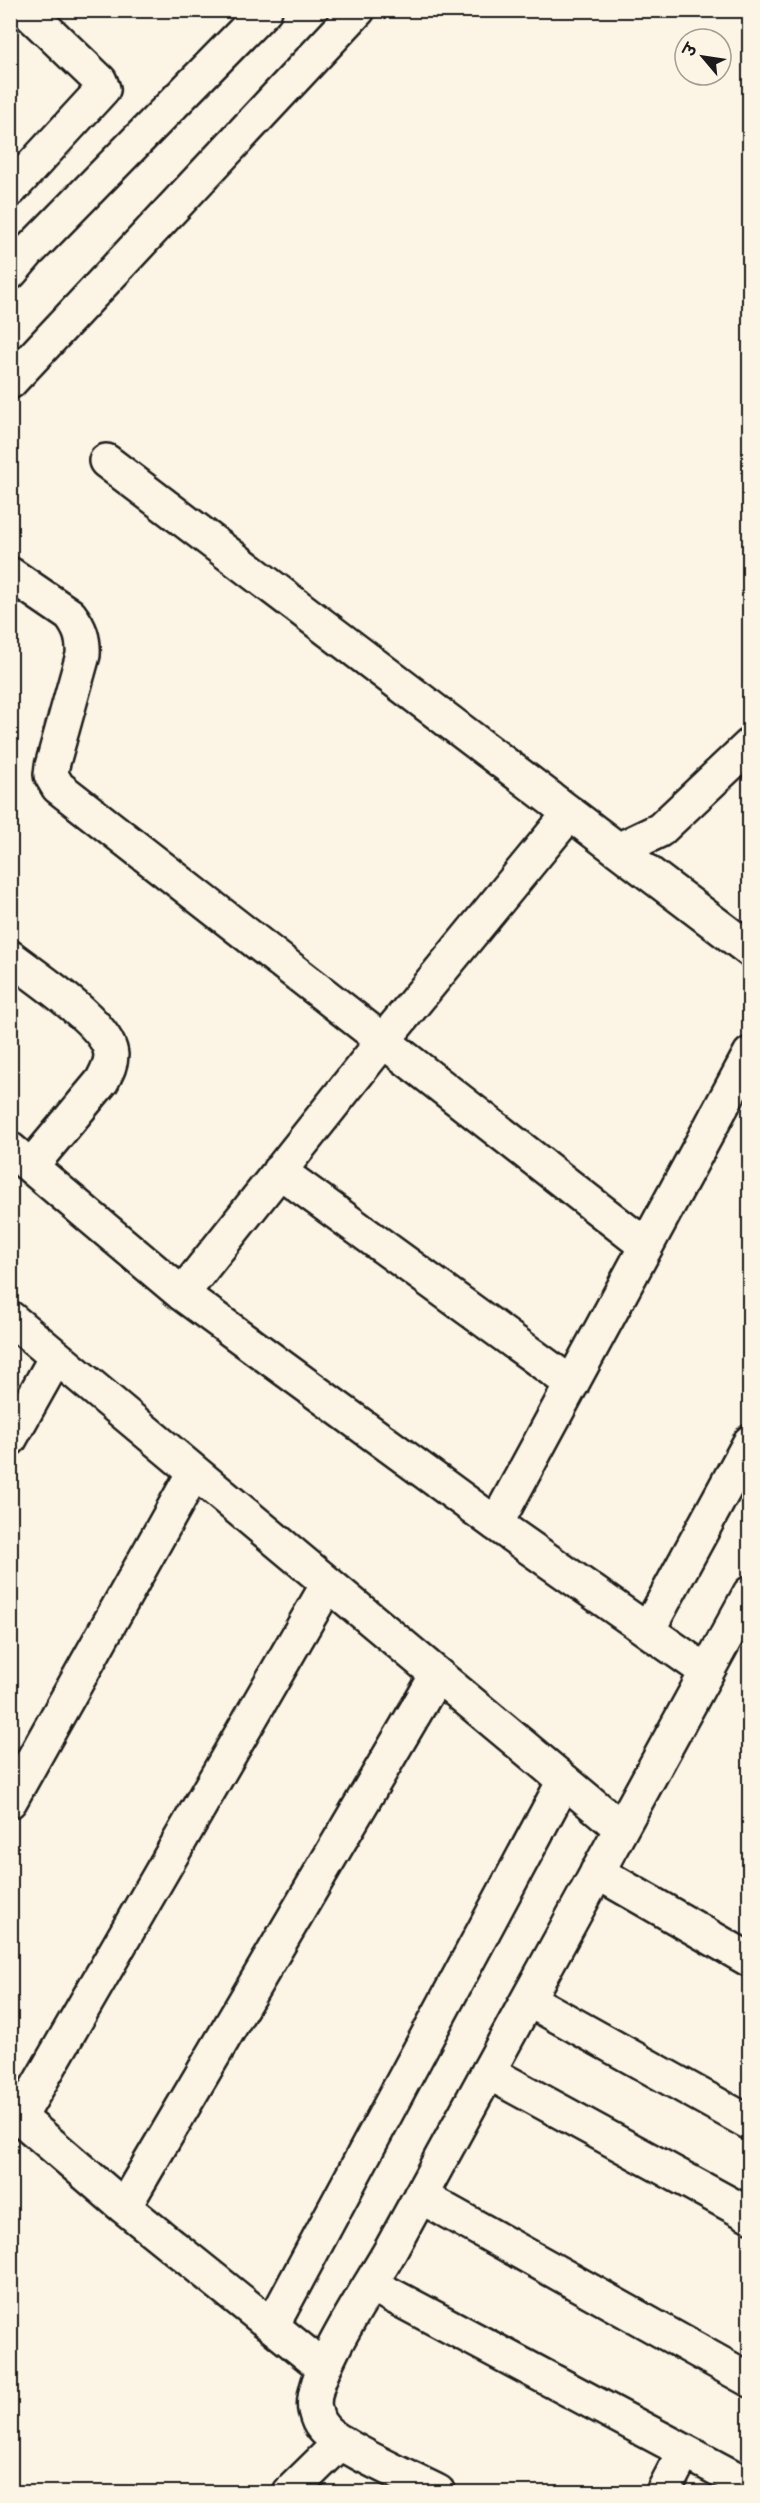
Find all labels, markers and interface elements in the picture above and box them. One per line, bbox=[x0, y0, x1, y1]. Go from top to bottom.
north arrow bbox=[673, 27, 733, 87]
text: उ bbox=[677, 39, 703, 61]

